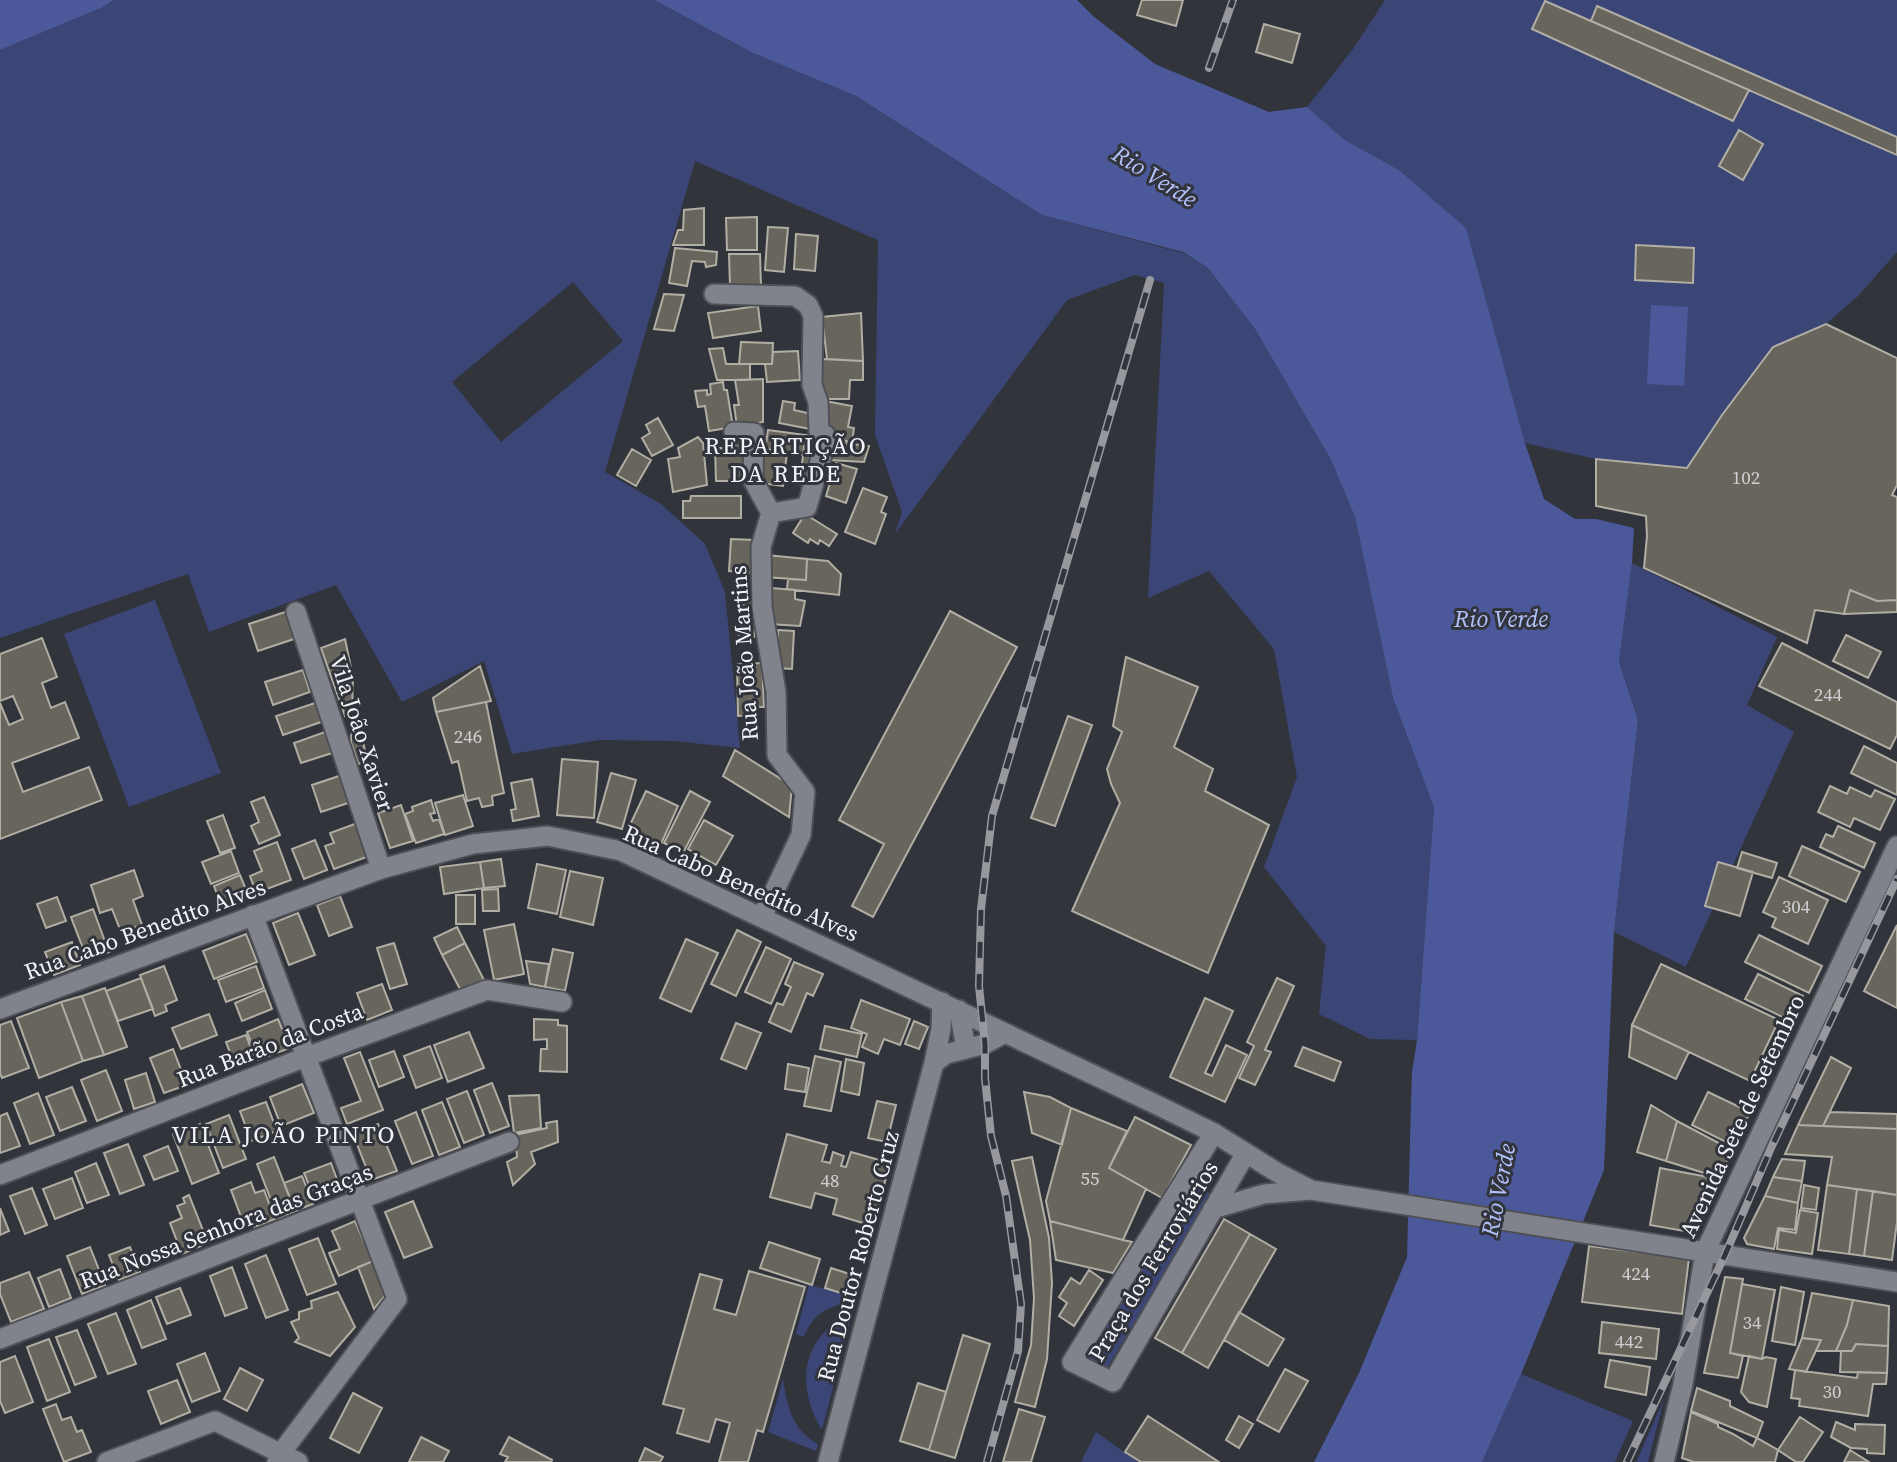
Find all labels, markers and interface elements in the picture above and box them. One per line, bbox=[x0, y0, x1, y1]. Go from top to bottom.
water label: Rio Verde bbox=[1106, 137, 1204, 215]
district label: REPARTIÇÃO DA REDE bbox=[704, 429, 868, 490]
house number: 102 bbox=[1732, 464, 1760, 490]
street label: Rua João Martins bbox=[722, 564, 766, 742]
water label: Rio Verde bbox=[1453, 602, 1548, 635]
street label: Vila João Xavier bbox=[322, 651, 402, 815]
house number: 244 bbox=[1814, 681, 1843, 707]
house number: 246 bbox=[454, 723, 482, 749]
street label: Rua Cabo Benedito Alves bbox=[618, 817, 864, 949]
street label: Rua Cabo Benedito Alves bbox=[20, 870, 270, 988]
house number: 304 bbox=[1782, 893, 1811, 919]
street label: Avenida Sete de Setembro bbox=[1672, 989, 1812, 1243]
street label: Rua Barão da Costa bbox=[172, 995, 368, 1095]
district label: VILA JOÃO PINTO bbox=[172, 1118, 396, 1151]
street label: Rua Doutor Roberto Cruz bbox=[809, 1127, 907, 1385]
water label: Rio Verde bbox=[1473, 1140, 1523, 1240]
street label: Rua Nossa Senhora das Graças bbox=[75, 1155, 377, 1297]
street label: Praça dos Ferroviários bbox=[1080, 1155, 1226, 1367]
house number: 55 bbox=[1080, 1165, 1100, 1191]
house number: 48 bbox=[820, 1167, 840, 1193]
house number: 424 bbox=[1622, 1260, 1651, 1286]
house number: 34 bbox=[1742, 1309, 1762, 1335]
house number: 442 bbox=[1615, 1328, 1643, 1354]
house number: 30 bbox=[1822, 1378, 1842, 1404]

